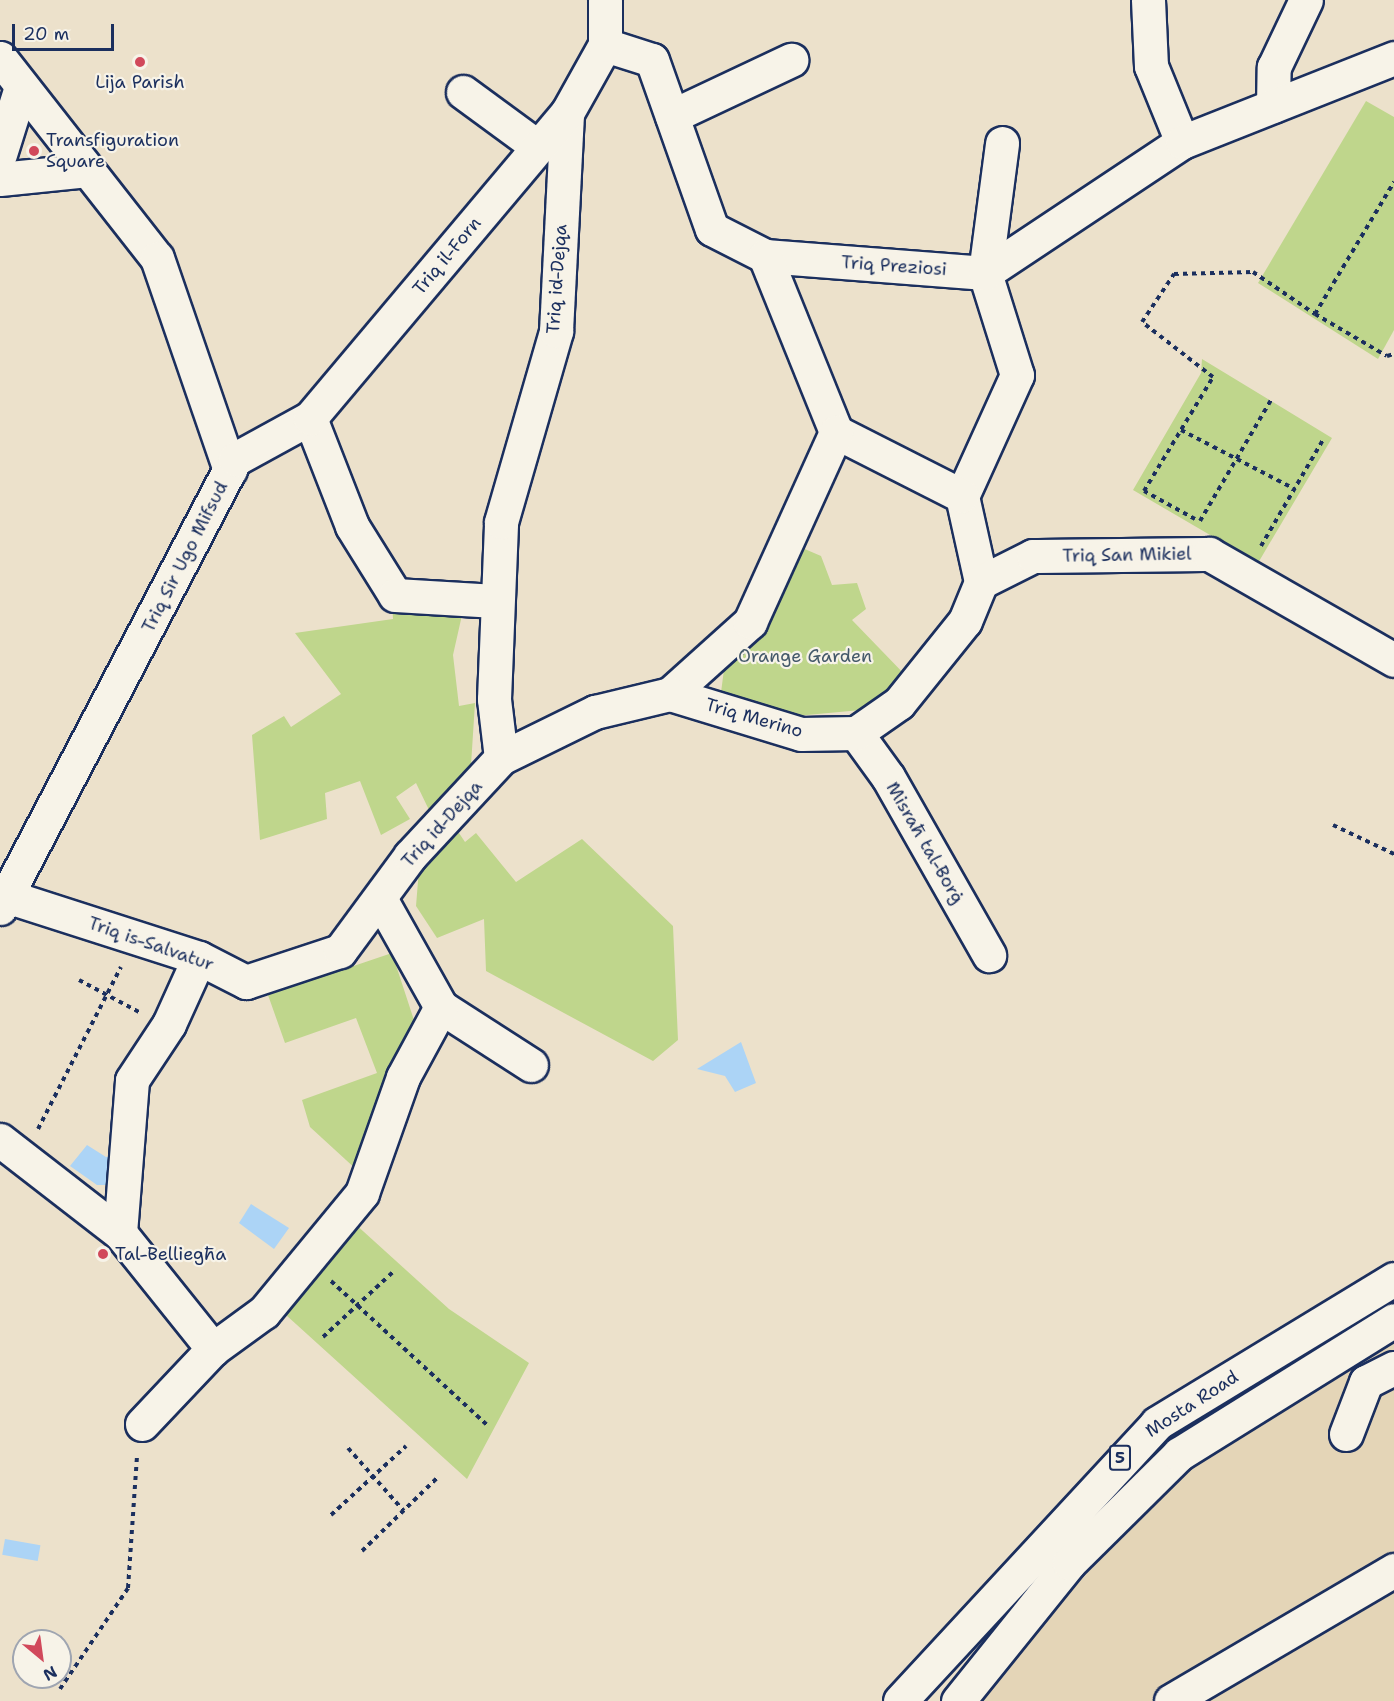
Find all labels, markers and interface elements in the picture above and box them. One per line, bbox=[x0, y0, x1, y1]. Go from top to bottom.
scale bar bbox=[15, 12, 117, 50]
text: 20 m bbox=[23, 22, 69, 46]
marker: Lija Parish bbox=[133, 55, 147, 69]
place label: Lija Parish bbox=[95, 71, 185, 93]
place label: Transfiguration Square bbox=[46, 130, 179, 172]
marker: Transfiguration Square bbox=[27, 144, 41, 158]
street label: Triq il-Forn bbox=[408, 213, 486, 299]
street label: Triq id-Dejqa bbox=[542, 223, 572, 335]
street label: Triq Preziosi bbox=[840, 252, 948, 280]
street label: Triq Sir Ugo Mifsud bbox=[138, 478, 232, 636]
street label: Triq San Mikiel bbox=[1062, 543, 1192, 567]
park label: Orange Garden bbox=[738, 645, 872, 667]
street label: Triq Merino bbox=[703, 694, 805, 742]
street label: Triq id-Dejqa bbox=[397, 776, 487, 872]
street label: Misraħ tal-Borġ bbox=[881, 778, 969, 908]
street label: Triq is-Salvatur bbox=[85, 912, 217, 976]
place label: Tal-Belliegħa bbox=[115, 1243, 226, 1265]
marker: Tal-Belliegħa bbox=[96, 1247, 110, 1261]
street label: Mosta Road bbox=[1142, 1366, 1242, 1442]
road number: 5 bbox=[1108, 1445, 1132, 1471]
north arrow bbox=[12, 1629, 72, 1689]
text: N bbox=[39, 1661, 61, 1686]

